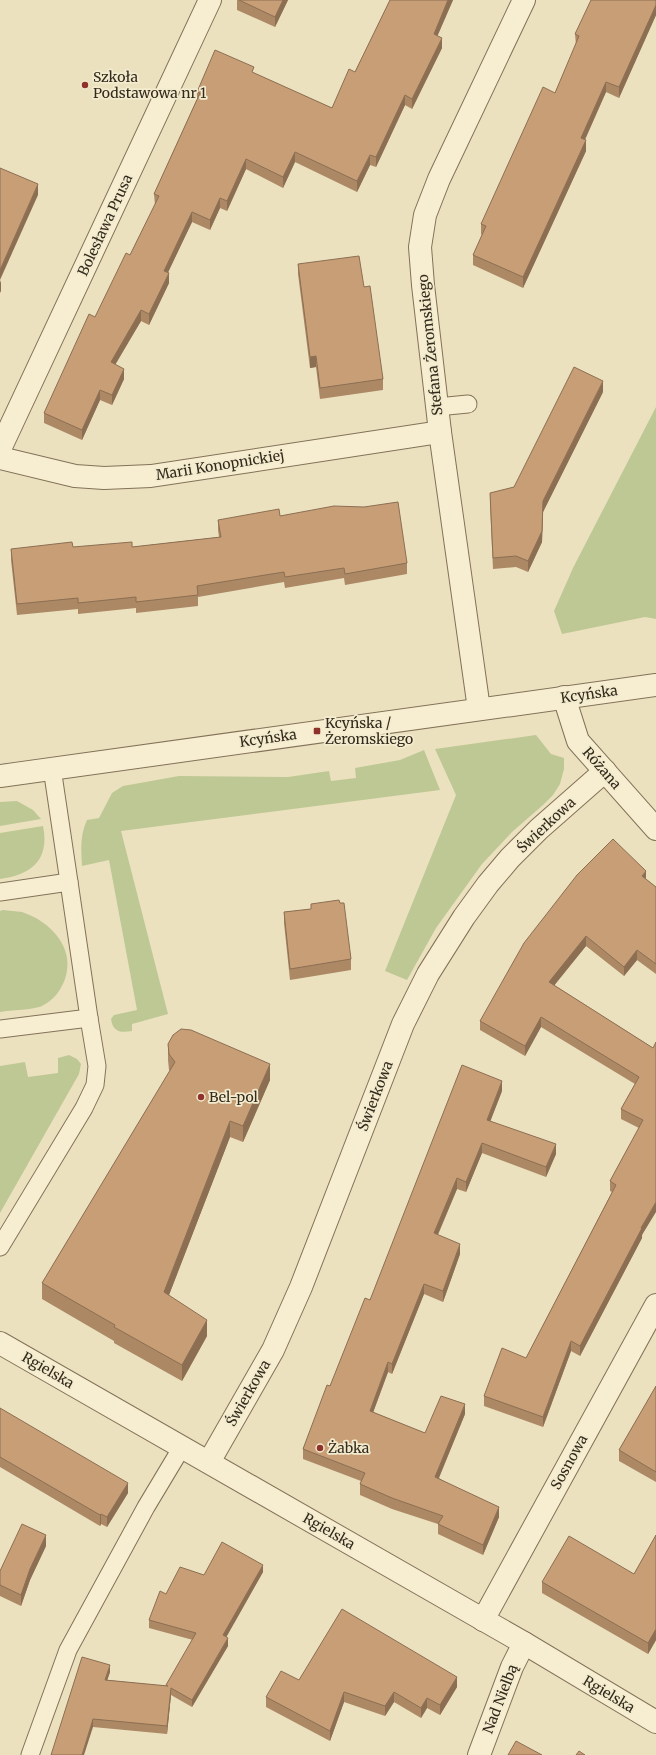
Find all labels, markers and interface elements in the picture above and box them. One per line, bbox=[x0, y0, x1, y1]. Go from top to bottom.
place label: Szkoła Podstawowa nr 1 bbox=[93, 68, 206, 102]
marker: Szkoła Podstawowa nr 1 bbox=[80, 80, 90, 90]
street label: Bolesława Prusa bbox=[74, 171, 137, 279]
street label: Stefana Żeromskiego bbox=[414, 273, 446, 417]
street label: Marii Konopnickiej bbox=[154, 446, 286, 484]
street label: Kcyńska bbox=[559, 681, 619, 707]
place label: Kcyńska / Żeromskiego bbox=[325, 714, 413, 748]
street label: Kcyńska bbox=[238, 725, 298, 751]
marker: Kcyńska / Żeromskiego bbox=[312, 726, 322, 736]
street label: Różana bbox=[579, 743, 625, 793]
street label: Świerkowa bbox=[513, 793, 579, 857]
street label: Świerkowa bbox=[353, 1058, 397, 1134]
place label: Bel-pol bbox=[209, 1088, 259, 1106]
marker: Bel-pol bbox=[196, 1092, 206, 1102]
street label: Rgielska bbox=[19, 1348, 78, 1392]
street label: Świerkowa bbox=[222, 1356, 274, 1429]
street label: Sosnowa bbox=[547, 1431, 592, 1493]
place label: Żabka bbox=[328, 1439, 370, 1457]
marker: Żabka bbox=[315, 1443, 325, 1453]
street label: Rgielska bbox=[300, 1509, 359, 1553]
street label: Nad Nielbą bbox=[479, 1661, 522, 1736]
street label: Rgielska bbox=[580, 1671, 639, 1717]

